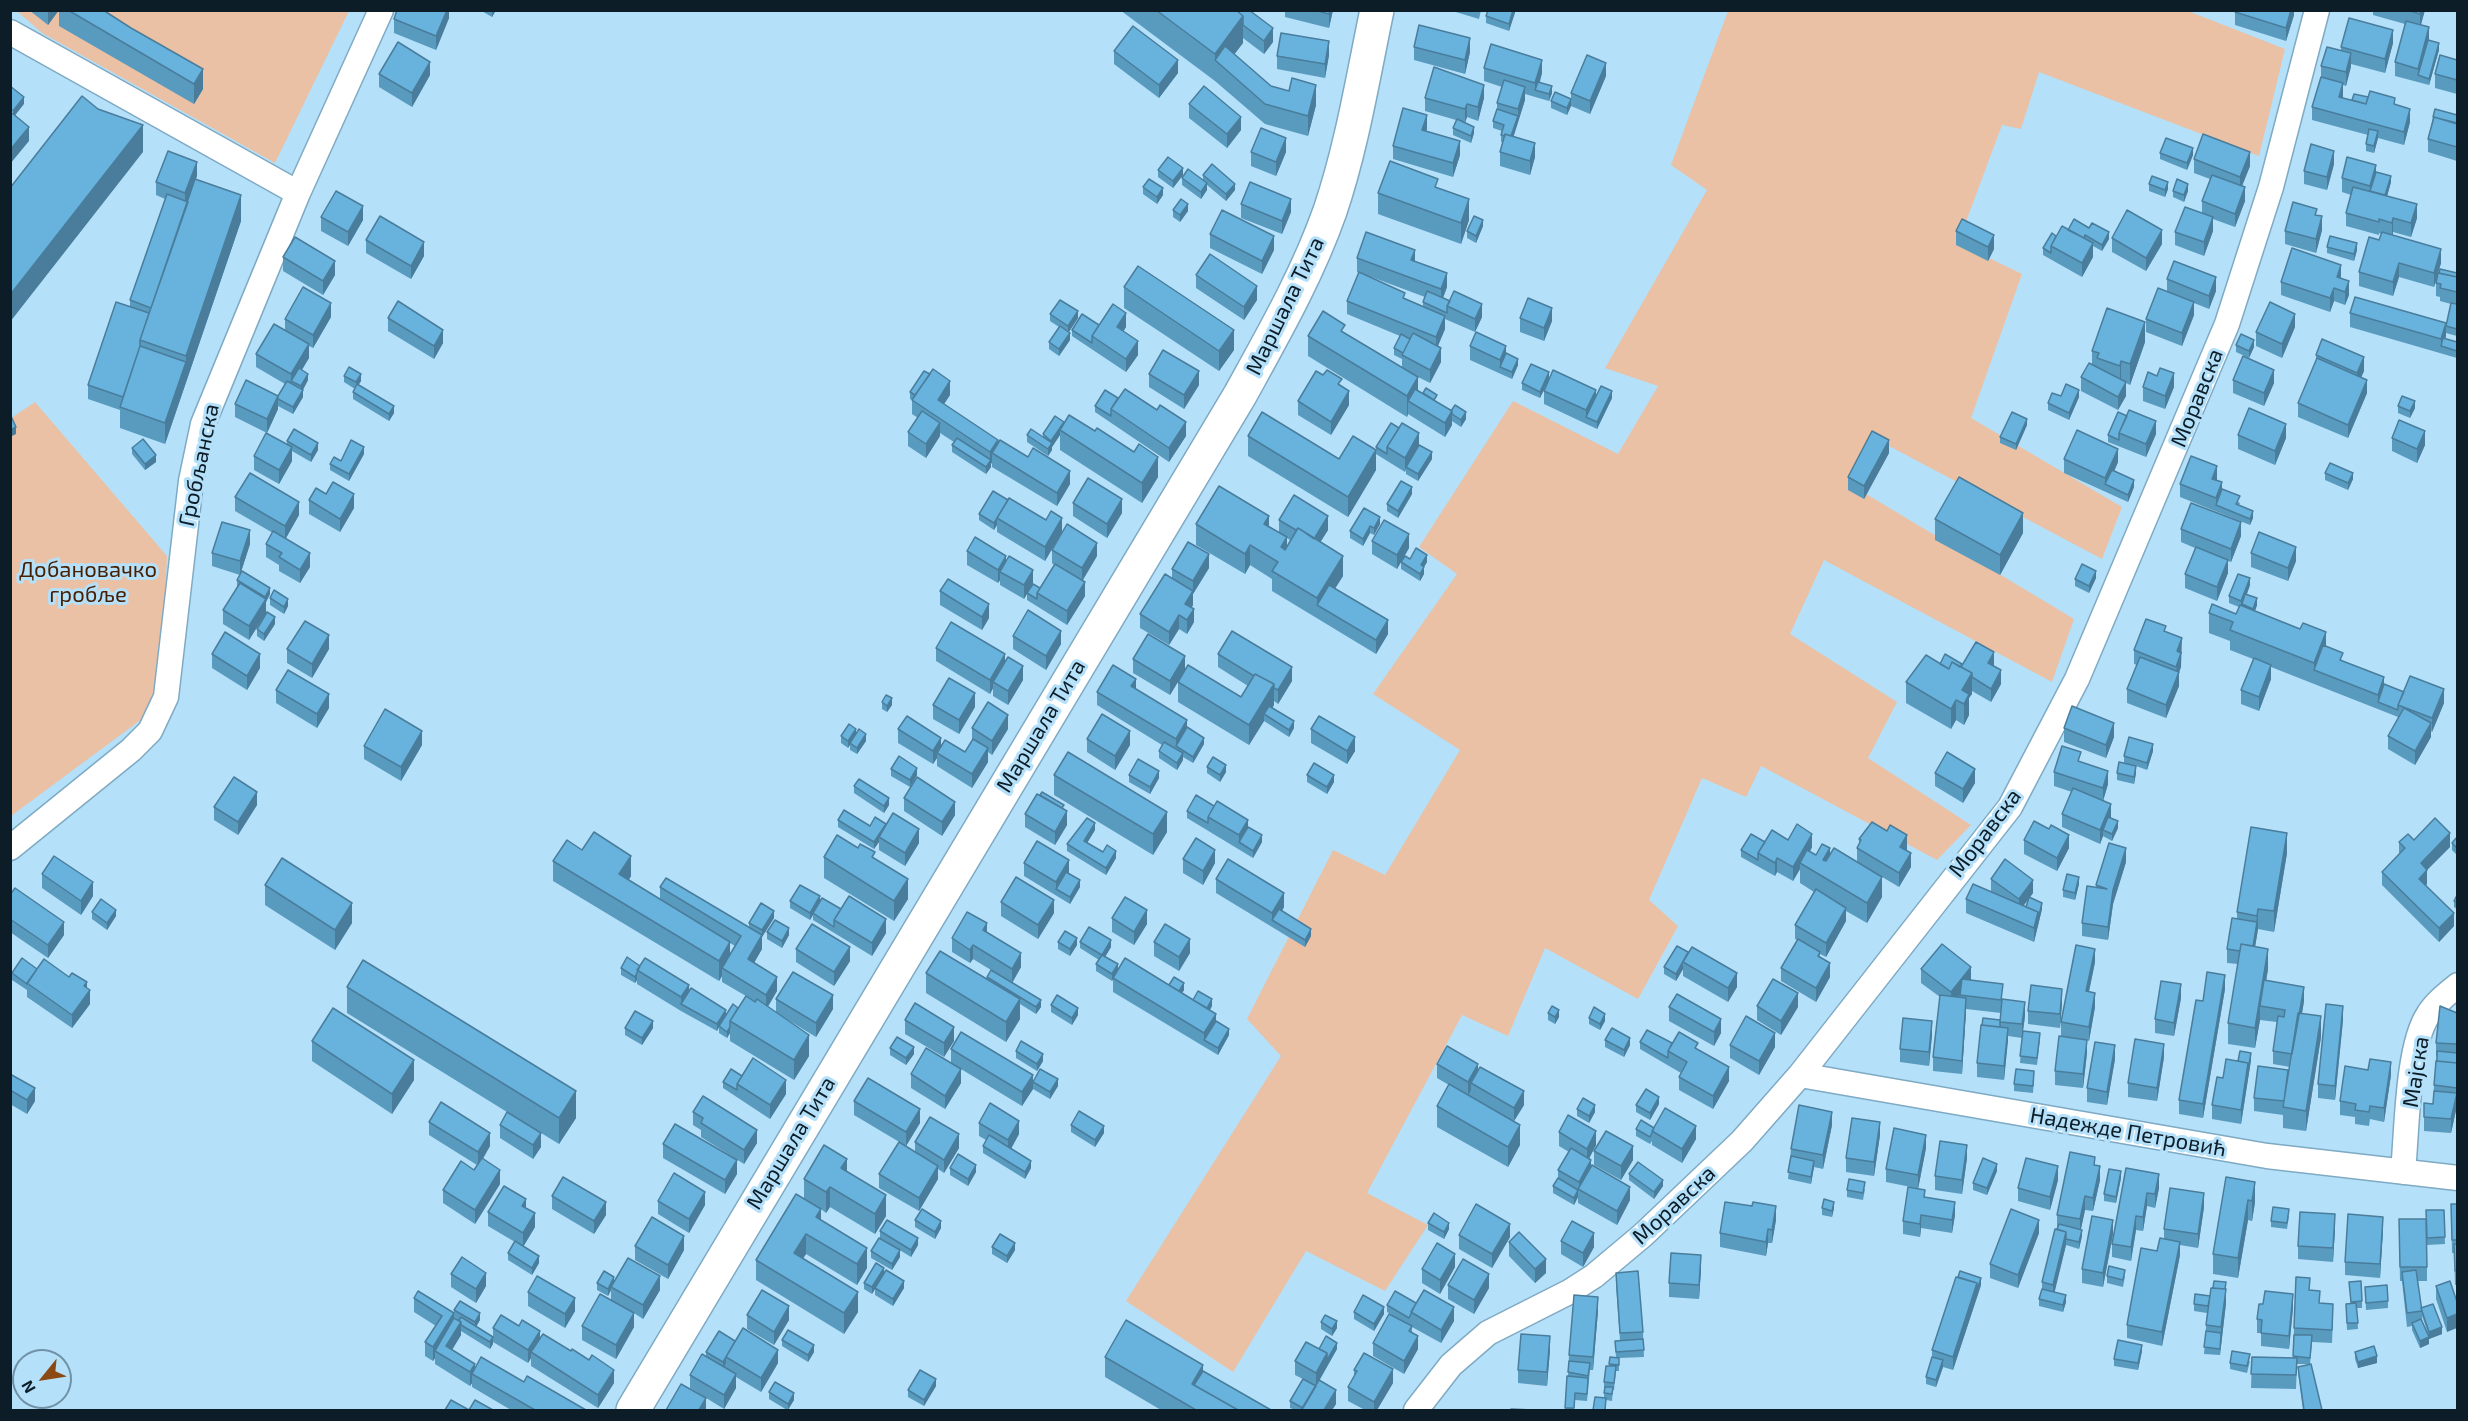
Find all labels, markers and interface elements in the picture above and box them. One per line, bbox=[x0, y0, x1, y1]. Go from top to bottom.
street label: Маршала Тита bbox=[1240, 233, 1330, 379]
street label: Моравска bbox=[2165, 345, 2229, 451]
street label: Гробљанска bbox=[173, 401, 225, 529]
park label: Добановачко гробље bbox=[19, 557, 157, 608]
street label: Маршала Тита bbox=[991, 655, 1091, 797]
street label: Моравска bbox=[1943, 784, 2027, 882]
street label: Мајска bbox=[2397, 1035, 2435, 1109]
street label: Маршала Тита bbox=[741, 1072, 841, 1214]
street label: Надежде Петровић bbox=[2028, 1102, 2228, 1162]
street label: Моравска bbox=[1627, 1160, 1721, 1250]
north arrow bbox=[12, 1349, 72, 1409]
text: N bbox=[17, 1377, 39, 1397]

